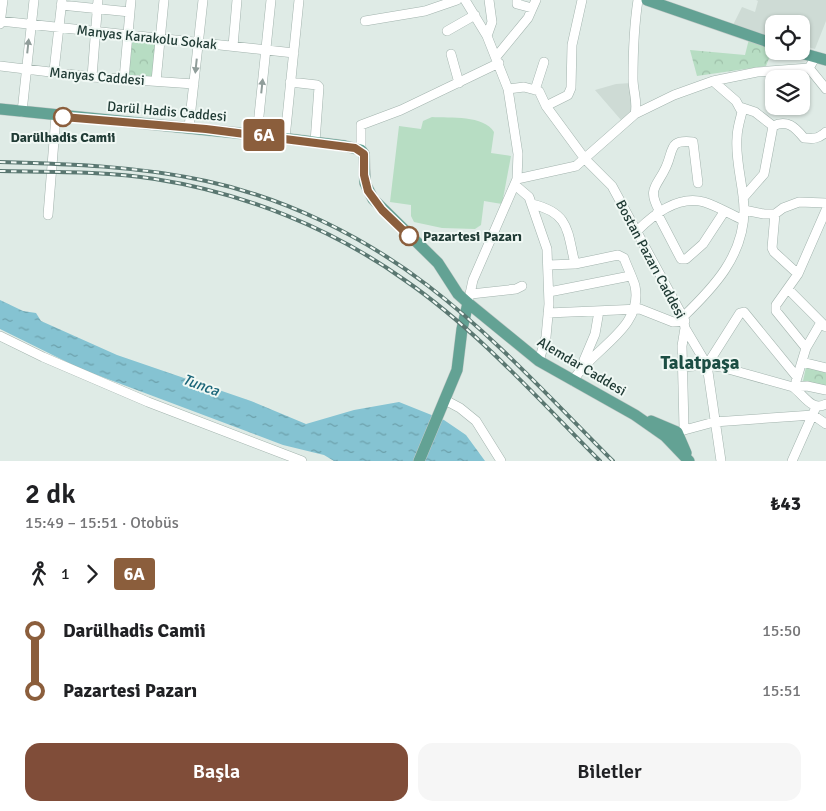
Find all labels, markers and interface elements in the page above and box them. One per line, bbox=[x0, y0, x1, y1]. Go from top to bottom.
map controls bbox=[765, 15, 810, 115]
button: locate bbox=[765, 15, 810, 60]
street label: Manyas Karakolu Sokak bbox=[76, 22, 218, 53]
one-way arrow bbox=[24, 38, 32, 54]
one-way arrow bbox=[192, 58, 200, 74]
street label: Manyas Caddesi bbox=[49, 64, 145, 89]
button: layers bbox=[765, 70, 810, 115]
one-way arrow bbox=[258, 78, 266, 94]
street label: Darül Hadis Caddesi bbox=[106, 98, 228, 125]
marker: Darülhadis Camii bbox=[53, 107, 73, 127]
line badge: 6A bbox=[242, 119, 286, 151]
text: 6A bbox=[253, 124, 275, 146]
place label: Darülhadis Camii bbox=[10, 129, 116, 146]
street label: Bostan Pazarı Caddesi bbox=[612, 197, 689, 322]
marker: Pazartesi Pazarı bbox=[399, 226, 419, 246]
place label: Pazartesi Pazarı bbox=[423, 228, 522, 245]
street label: Alemdar Caddesi bbox=[534, 333, 629, 400]
district label: Talatpaşa bbox=[661, 351, 740, 375]
water label: Tunca bbox=[180, 370, 222, 400]
text: 2 dk bbox=[25, 477, 76, 511]
text: ₺43 bbox=[770, 492, 801, 516]
text: 15:49 – 15:51 · Otobüs bbox=[25, 513, 179, 533]
icon: walk bbox=[25, 560, 53, 588]
icon: forward bbox=[78, 560, 106, 588]
text: 6A bbox=[124, 563, 145, 585]
text: 1 bbox=[61, 564, 70, 584]
text: Darülhadis Camii bbox=[63, 619, 206, 643]
text: 15:50 bbox=[762, 621, 801, 641]
text: Pazartesi Pazarı bbox=[63, 679, 197, 703]
text: 15:51 bbox=[762, 681, 801, 701]
button: Başla bbox=[25, 743, 408, 801]
button: Biletler bbox=[418, 743, 801, 801]

